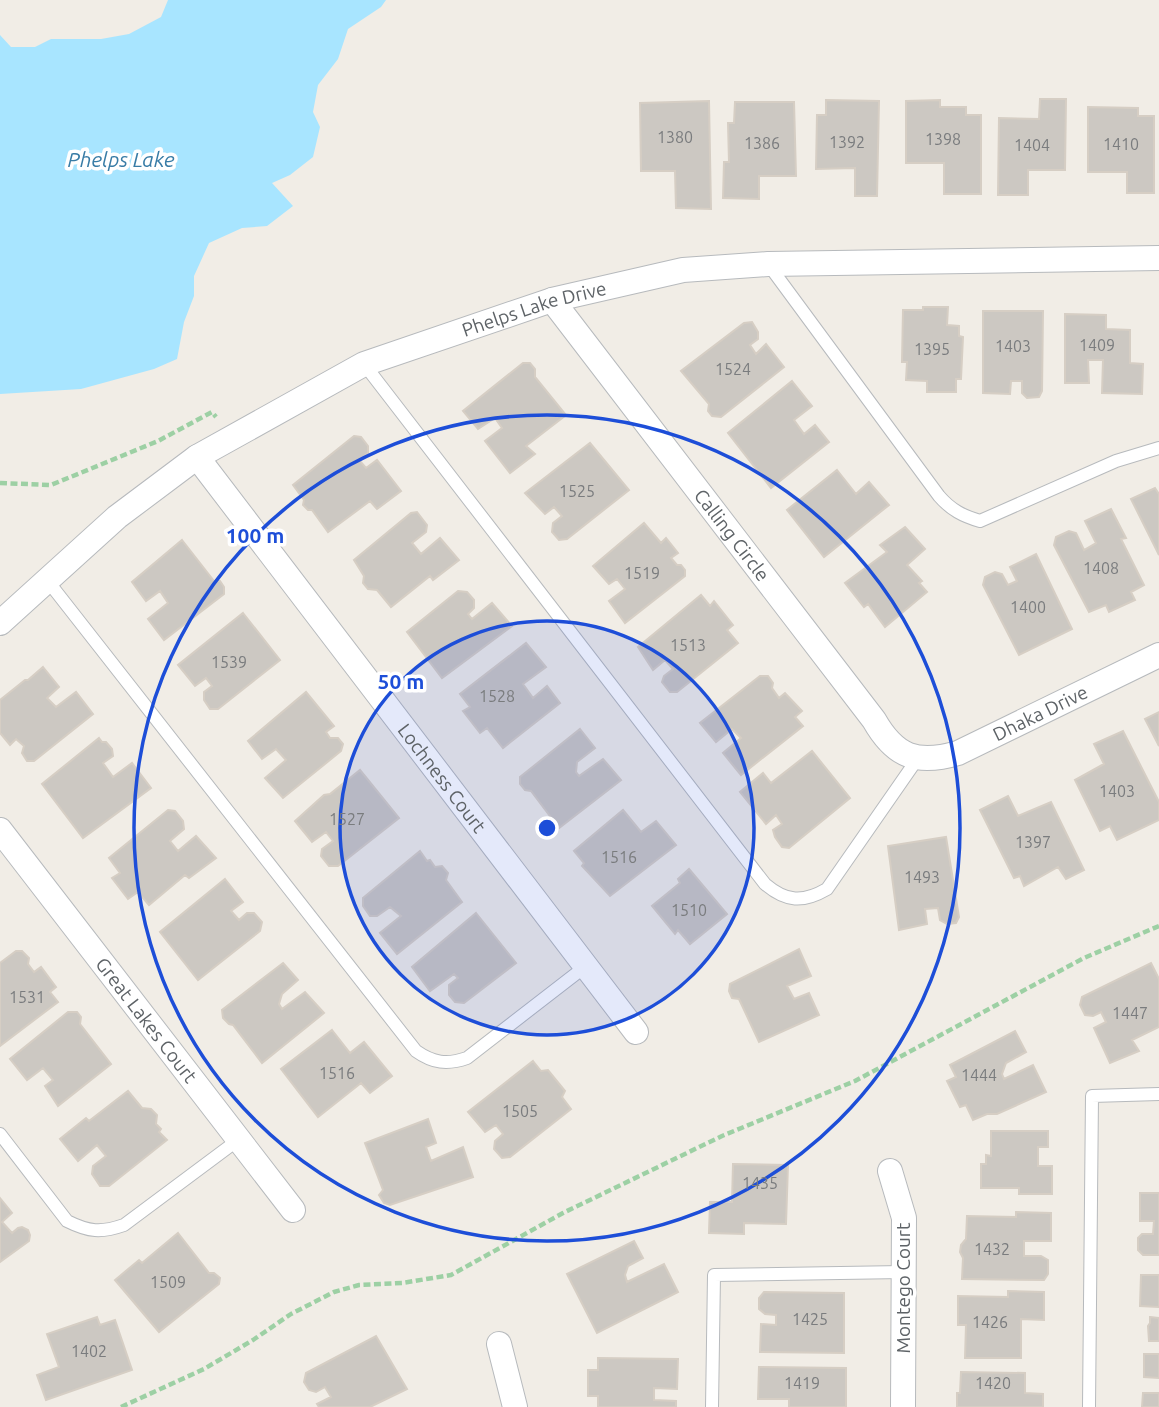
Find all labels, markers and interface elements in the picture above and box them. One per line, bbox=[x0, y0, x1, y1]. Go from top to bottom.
house number: 1380 bbox=[657, 128, 693, 146]
house number: 1398 bbox=[925, 130, 961, 148]
house number: 1392 bbox=[829, 133, 865, 151]
house number: 1386 bbox=[744, 134, 780, 152]
house number: 1410 bbox=[1103, 135, 1139, 153]
house number: 1404 bbox=[1014, 136, 1050, 154]
water label: Phelps Lake bbox=[67, 147, 175, 171]
street label: Phelps Lake Drive bbox=[459, 277, 608, 341]
house number: 1409 bbox=[1079, 336, 1115, 354]
house number: 1403 bbox=[995, 337, 1031, 355]
house number: 1395 bbox=[914, 340, 950, 358]
house number: 1524 bbox=[715, 360, 751, 378]
house number: 1525 bbox=[559, 482, 595, 500]
street label: Calling Circle bbox=[690, 485, 774, 585]
text: 100 m bbox=[226, 523, 284, 547]
house number: 1408 bbox=[1083, 559, 1119, 577]
house number: 1519 bbox=[624, 564, 660, 582]
house number: 1400 bbox=[1010, 598, 1046, 616]
house number: 1513 bbox=[670, 636, 706, 654]
house number: 1539 bbox=[211, 653, 247, 671]
text: 50 m bbox=[378, 669, 424, 693]
street label: Dhaka Drive bbox=[989, 681, 1091, 745]
house number: 1528 bbox=[479, 687, 515, 705]
street label: Lochness Court bbox=[394, 719, 491, 837]
house number: 1403 bbox=[1099, 782, 1135, 800]
house number: 1527 bbox=[329, 810, 365, 828]
centre of rings bbox=[535, 816, 559, 840]
house number: 1397 bbox=[1015, 833, 1051, 851]
house number: 1516 bbox=[601, 848, 637, 866]
house number: 1493 bbox=[904, 868, 940, 886]
house number: 1510 bbox=[671, 901, 707, 919]
street label: Great Lakes Court bbox=[91, 953, 202, 1087]
house number: 1531 bbox=[9, 988, 45, 1006]
house number: 1447 bbox=[1112, 1004, 1148, 1022]
house number: 1516 bbox=[319, 1064, 355, 1082]
house number: 1444 bbox=[961, 1066, 997, 1084]
house number: 1505 bbox=[502, 1102, 538, 1120]
house number: 1435 bbox=[742, 1174, 778, 1192]
street label: Montego Court bbox=[892, 1222, 914, 1354]
house number: 1432 bbox=[974, 1240, 1010, 1258]
house number: 1509 bbox=[150, 1273, 186, 1291]
house number: 1425 bbox=[792, 1310, 828, 1328]
house number: 1426 bbox=[972, 1313, 1008, 1331]
house number: 1402 bbox=[71, 1342, 107, 1360]
house number: 1419 bbox=[784, 1374, 820, 1392]
house number: 1420 bbox=[975, 1374, 1011, 1392]

